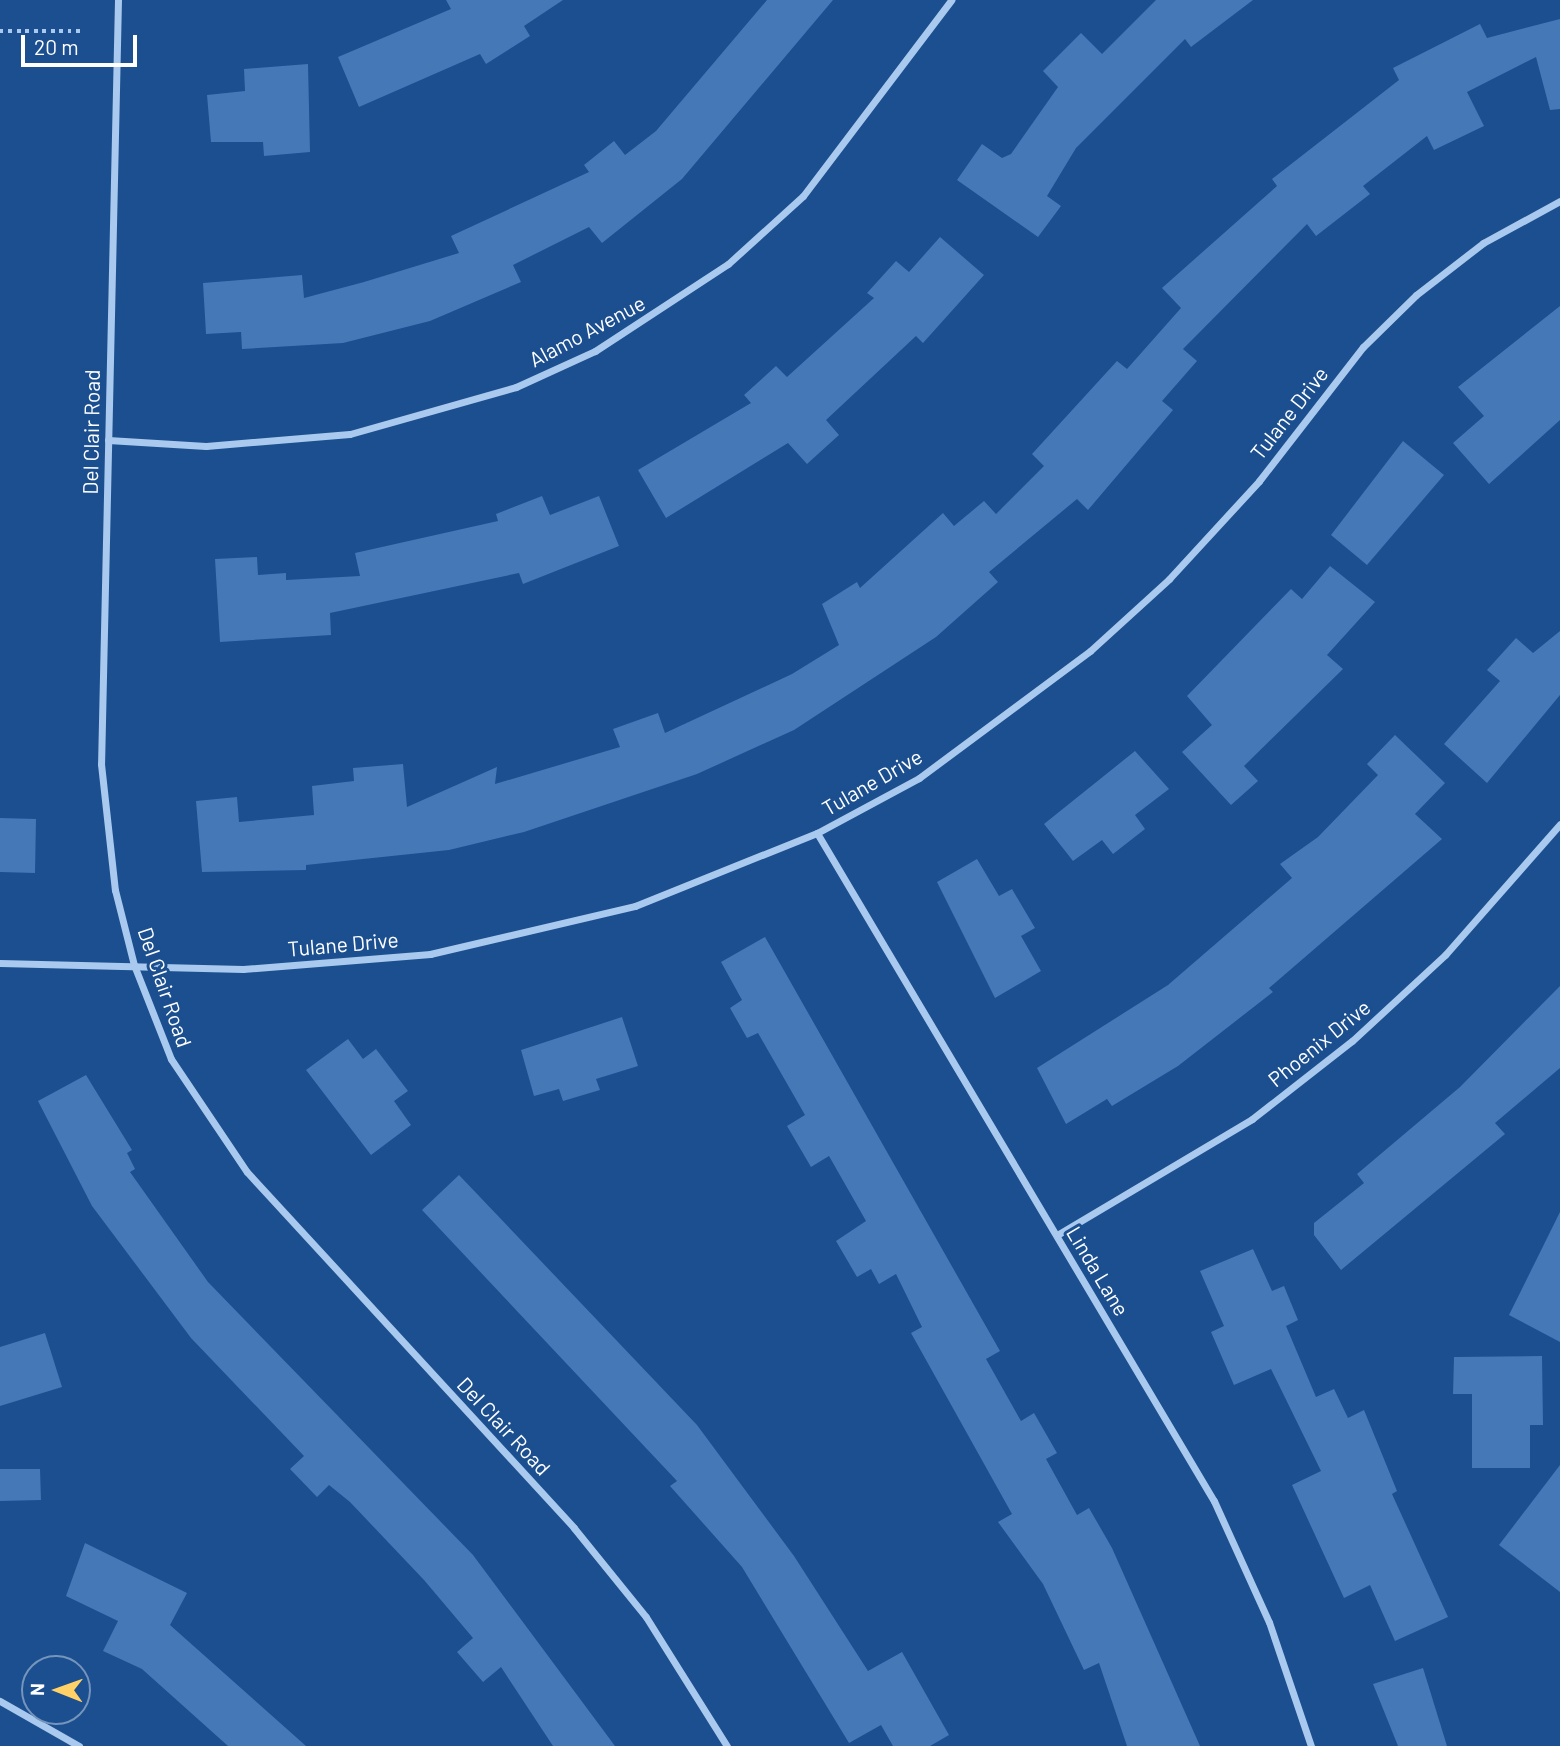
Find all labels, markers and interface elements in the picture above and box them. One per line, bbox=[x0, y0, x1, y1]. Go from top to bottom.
scale bar bbox=[24, 21, 140, 65]
text: 20 m bbox=[34, 34, 79, 59]
street label: Alamo Avenue bbox=[525, 290, 649, 372]
street label: Tulane Drive bbox=[1245, 361, 1333, 465]
street label: Del Clair Road bbox=[77, 369, 105, 495]
street label: Tulane Drive bbox=[818, 743, 926, 821]
street label: Del Clair Road bbox=[133, 924, 197, 1050]
street label: Tulane Drive bbox=[287, 927, 399, 961]
street label: Phoenix Drive bbox=[1263, 994, 1375, 1092]
street label: Linda Lane bbox=[1061, 1222, 1135, 1320]
street label: Del Clair Road bbox=[452, 1372, 556, 1480]
north arrow bbox=[21, 1655, 91, 1725]
text: N bbox=[25, 1683, 48, 1696]

